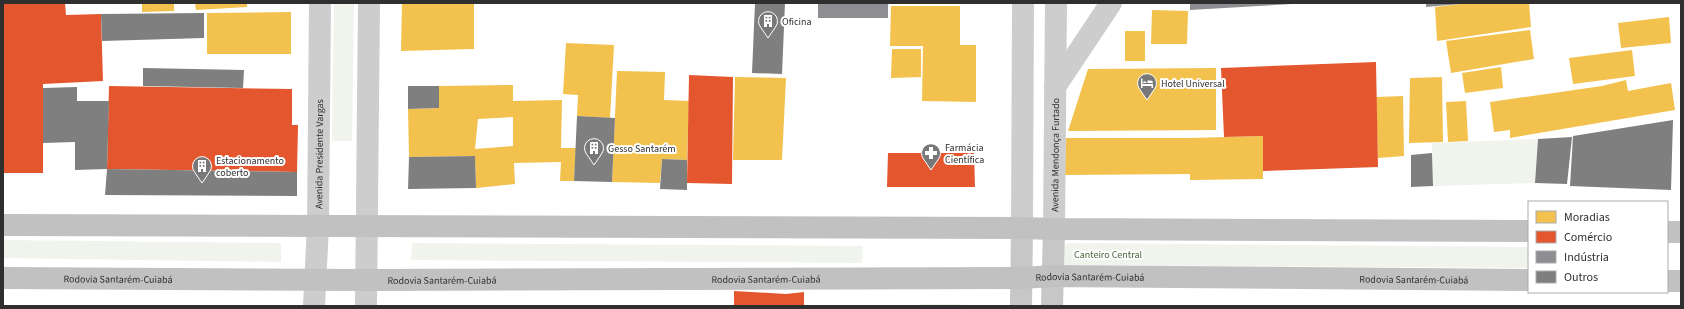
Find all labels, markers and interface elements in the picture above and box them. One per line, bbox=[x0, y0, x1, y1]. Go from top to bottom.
building icon: Oficina bbox=[757, 10, 779, 38]
place label: Oficina bbox=[782, 15, 812, 29]
hotel icon: Hotel Universal bbox=[1136, 72, 1158, 100]
place label: Hotel Universal bbox=[1161, 77, 1225, 91]
street label: Avenida Mendonça Furtado bbox=[1048, 98, 1063, 212]
street label: Avenida Presidente Vargas bbox=[312, 99, 327, 209]
building icon: Gesso Santarém bbox=[583, 137, 605, 165]
place label: Farmácia Científica bbox=[945, 141, 984, 167]
place label: Gesso Santarém bbox=[608, 142, 676, 156]
pharmacy icon: Farmácia Científica bbox=[920, 142, 942, 170]
place label: Estacionamento coberto bbox=[216, 154, 284, 180]
building icon: Estacionamento coberto bbox=[191, 155, 213, 183]
legend bbox=[1528, 201, 1668, 293]
text: Moradias bbox=[1564, 209, 1610, 226]
text: Comércio bbox=[1564, 229, 1612, 246]
park label: Canteiro Central bbox=[1074, 248, 1142, 262]
text: Indústria bbox=[1564, 249, 1609, 266]
text: Outros bbox=[1564, 269, 1598, 286]
street label: Rodovia Santarém-Cuiabá bbox=[1035, 270, 1145, 285]
street label: Rodovia Santarém-Cuiabá bbox=[63, 272, 173, 287]
street label: Rodovia Santarém-Cuiabá bbox=[711, 273, 821, 287]
street label: Rodovia Santarém-Cuiabá bbox=[1359, 273, 1468, 287]
street label: Rodovia Santarém-Cuiabá bbox=[387, 274, 497, 288]

